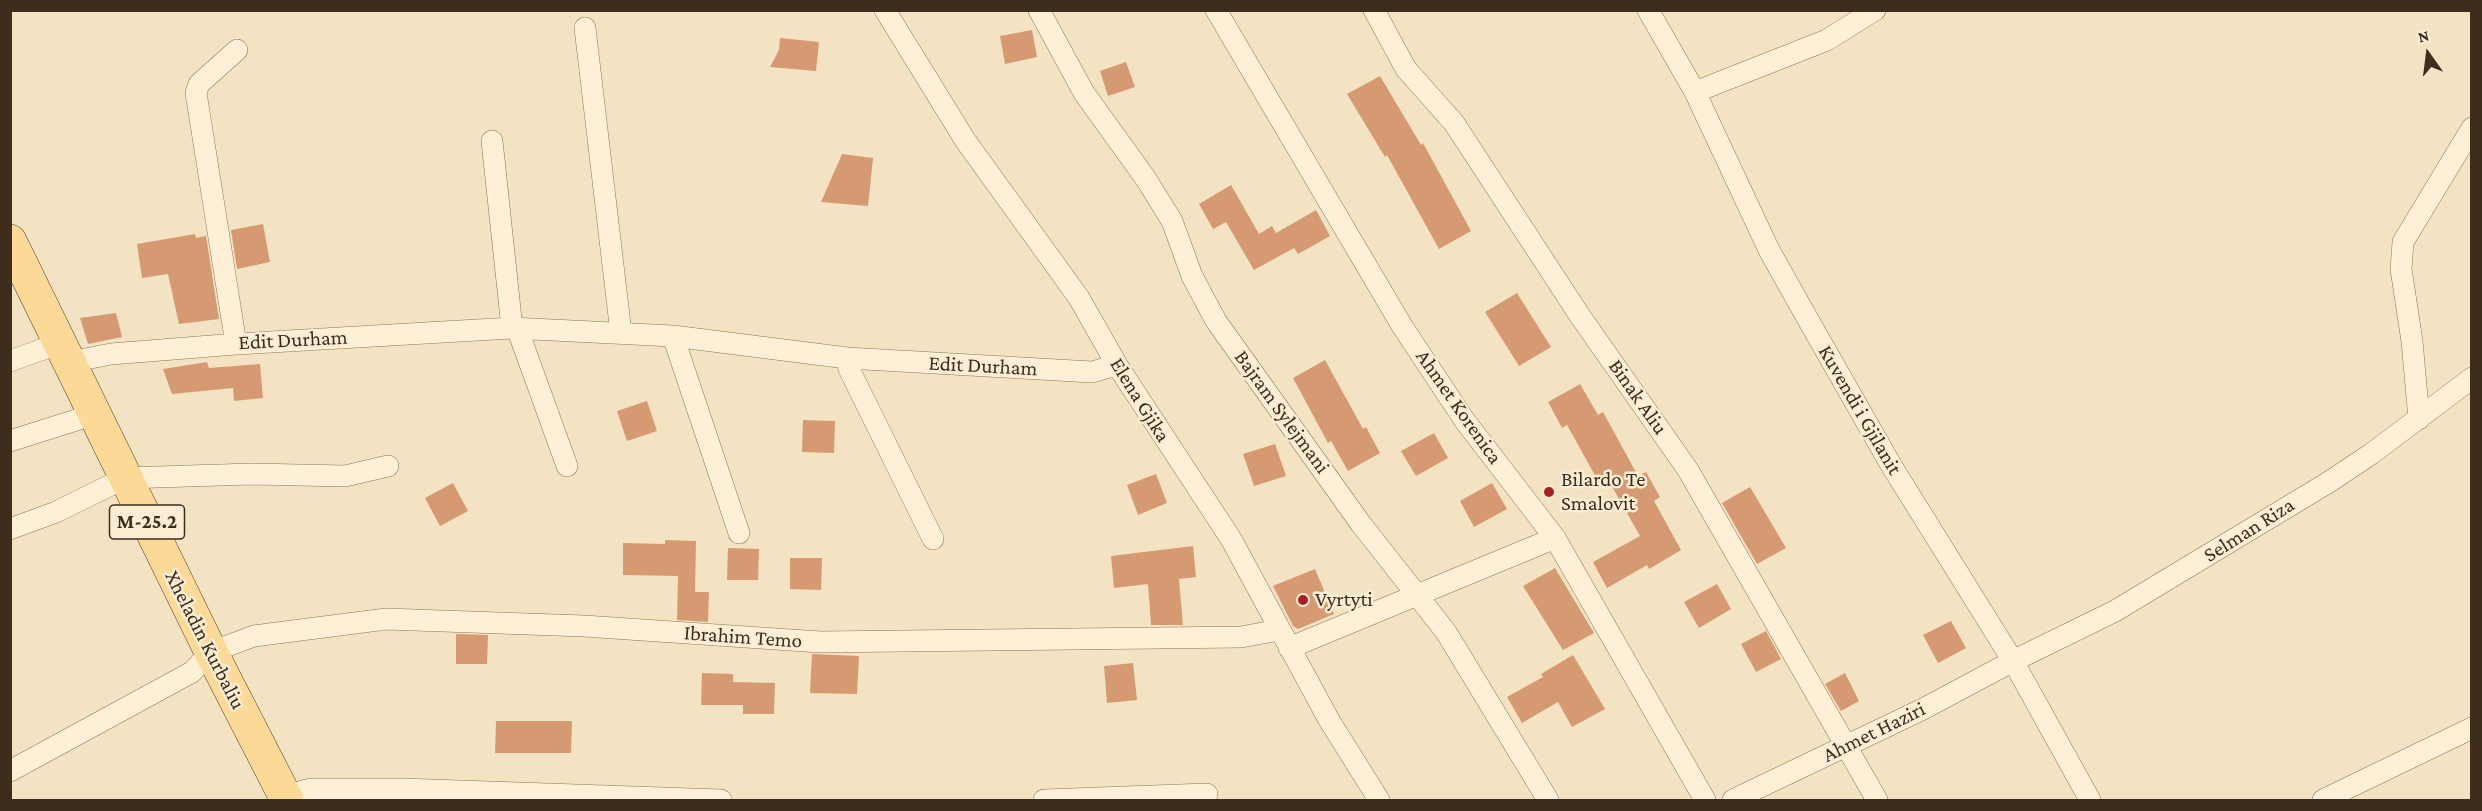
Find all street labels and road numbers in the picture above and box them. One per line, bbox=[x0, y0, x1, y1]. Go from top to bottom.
street label: Edit Durham bbox=[238, 325, 348, 355]
street label: Kuvendi i Gjilanit bbox=[1813, 341, 1907, 479]
street label: Bajram Sylejmani bbox=[1229, 345, 1335, 479]
street label: Ahmet Korenica bbox=[1410, 345, 1508, 469]
street label: Edit Durham bbox=[928, 351, 1038, 381]
street label: Elena Gjika bbox=[1104, 353, 1176, 447]
street label: Binak Aliu bbox=[1603, 355, 1673, 439]
street label: Selman Riza bbox=[2199, 492, 2299, 568]
road number: M-25.2 bbox=[110, 505, 184, 539]
street label: Xheladin Kurbaliu bbox=[159, 566, 251, 714]
street label: Ibrahim Temo bbox=[683, 620, 803, 654]
street label: Ahmet Haziri bbox=[1819, 696, 1929, 768]

